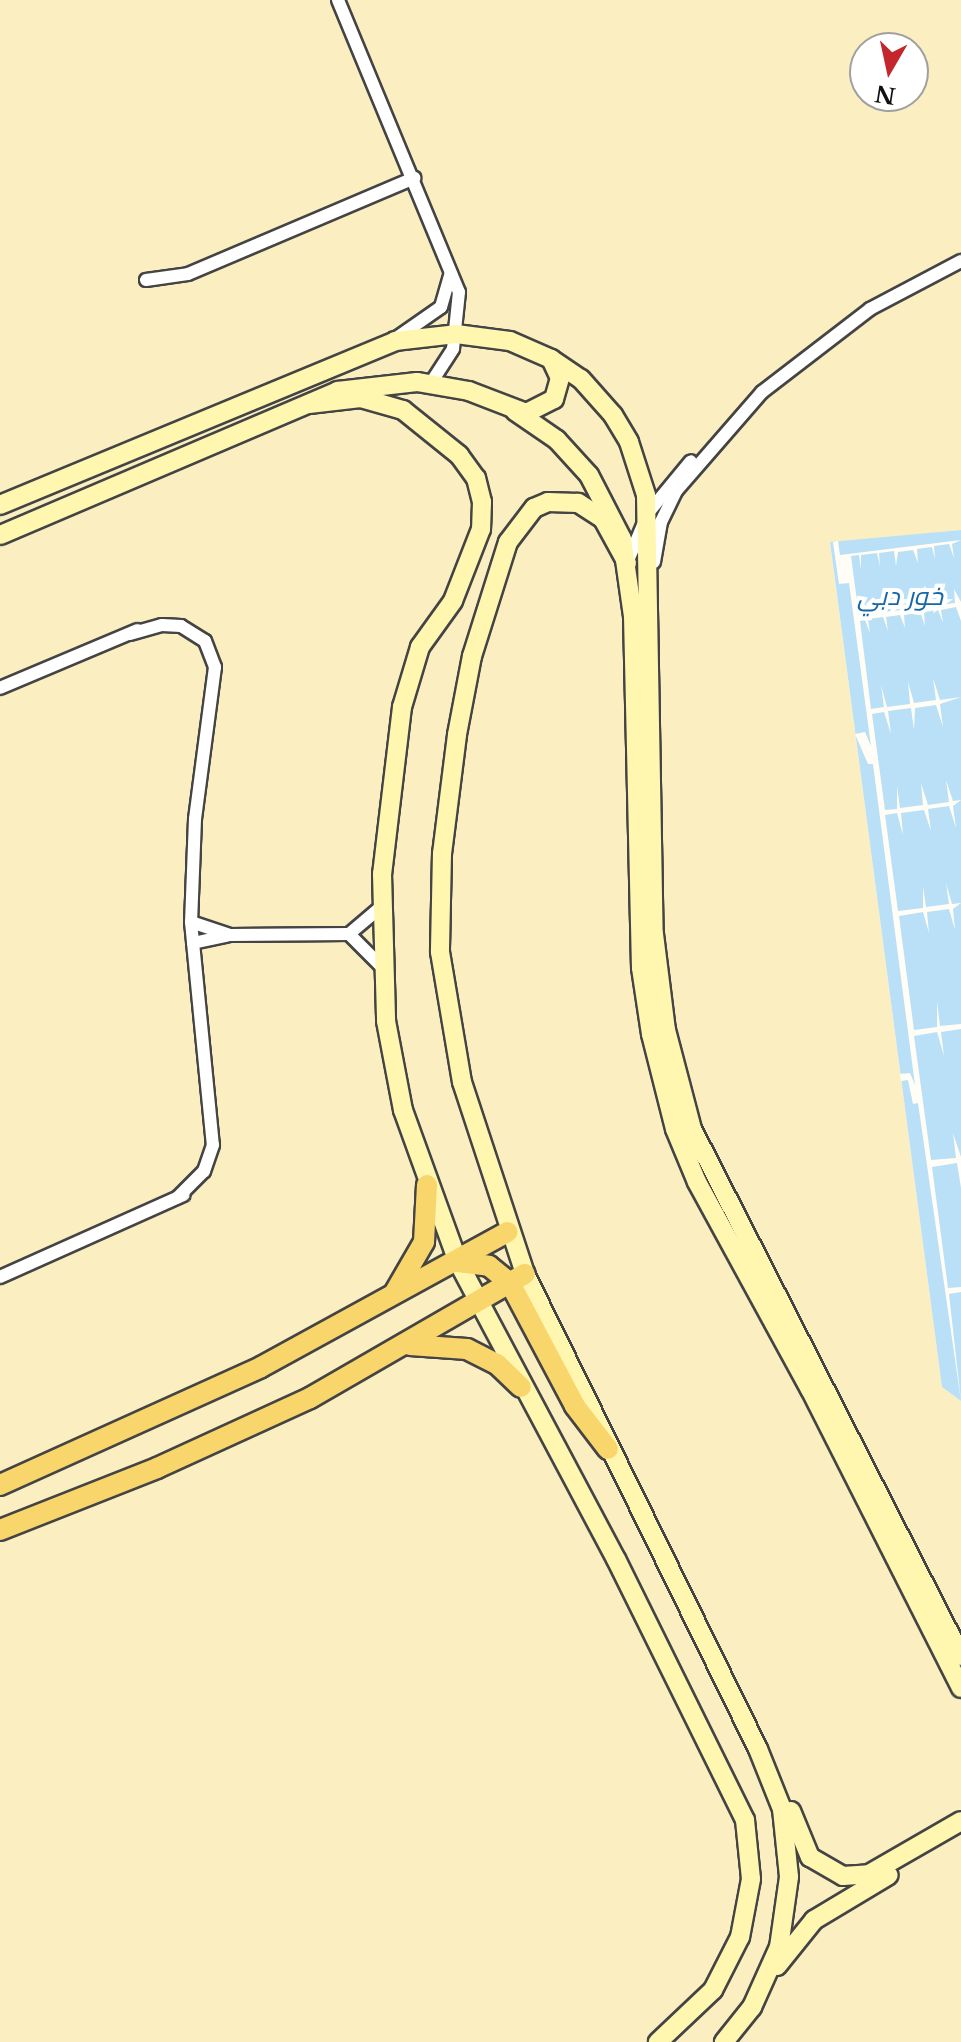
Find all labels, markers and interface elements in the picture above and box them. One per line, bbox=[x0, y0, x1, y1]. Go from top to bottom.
north arrow bbox=[849, 32, 929, 112]
text: N bbox=[873, 79, 898, 109]
water label: خور دبي bbox=[857, 581, 943, 613]

